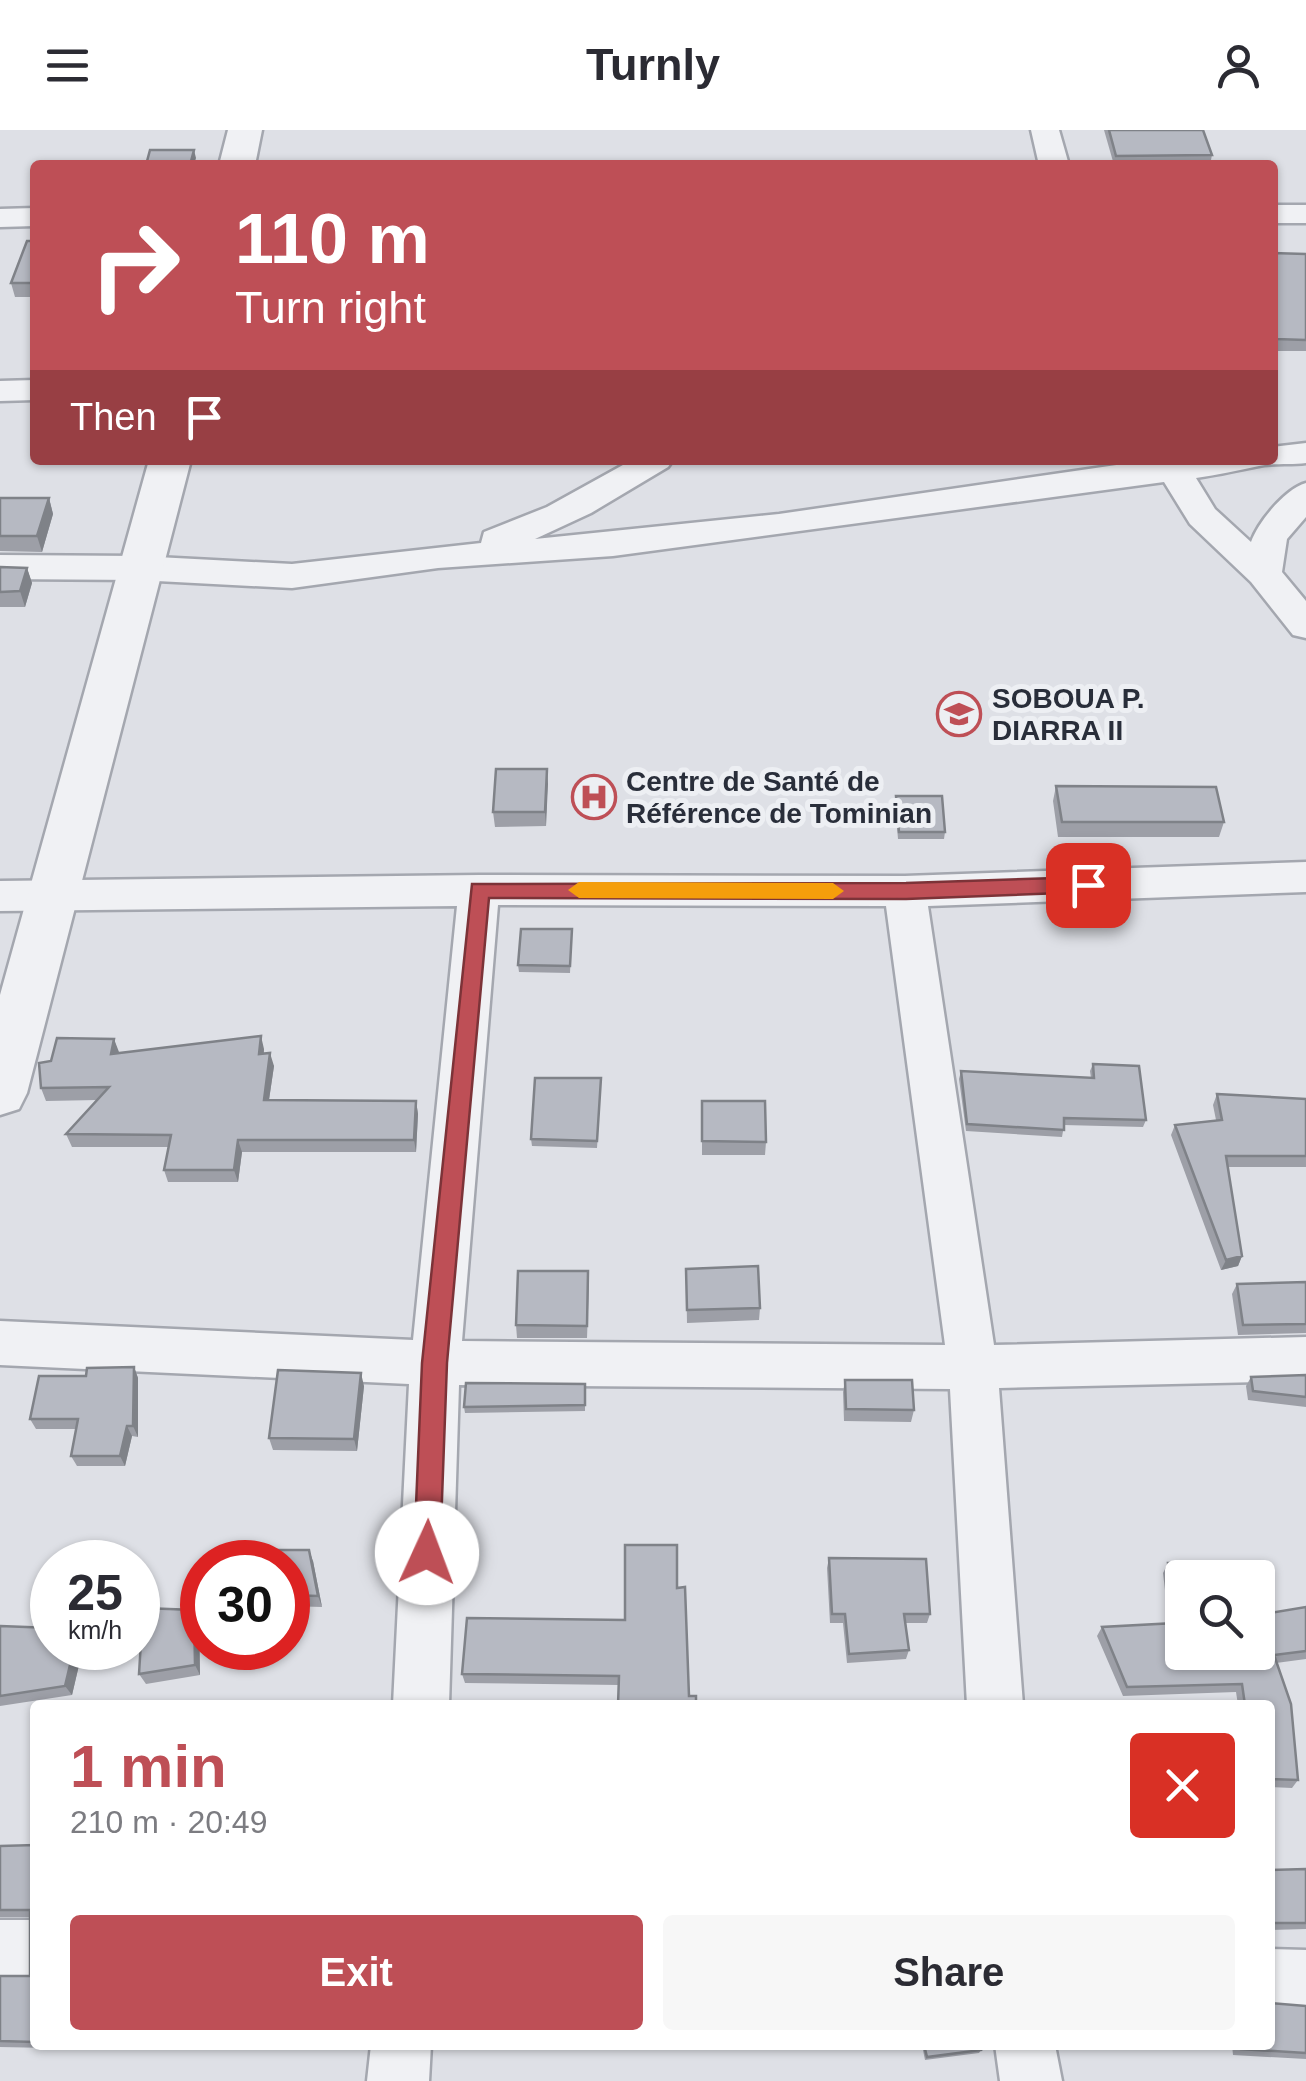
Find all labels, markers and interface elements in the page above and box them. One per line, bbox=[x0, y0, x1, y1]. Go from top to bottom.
icon: menu bbox=[40, 38, 95, 93]
icon: person bbox=[1211, 38, 1266, 93]
text: Turnly bbox=[586, 39, 720, 90]
icon: right bbox=[70, 200, 200, 330]
text: 110 m bbox=[235, 200, 430, 278]
text: Turn right bbox=[235, 282, 426, 333]
icon: arrive bbox=[177, 390, 232, 445]
text: Then bbox=[70, 396, 157, 438]
place label: SOBOUA P. DIARRA II bbox=[992, 683, 1144, 746]
school or university icon: SOBOUA P. DIARRA II bbox=[936, 691, 982, 737]
place label: Centre de Santé de Référence de Tominian bbox=[626, 766, 932, 829]
hospital icon: Centre de Santé de Référence de Tominian bbox=[571, 774, 617, 820]
pin bbox=[1046, 843, 1131, 928]
icon: arrive bbox=[1061, 858, 1116, 913]
position arrow bbox=[375, 1501, 479, 1605]
speed limit sign: 30 bbox=[180, 1540, 310, 1670]
map controls bbox=[1165, 1560, 1275, 1670]
button: search bbox=[1165, 1560, 1275, 1670]
text: 25 bbox=[67, 1565, 123, 1621]
text: km/h bbox=[68, 1616, 122, 1644]
text: 1 min bbox=[70, 1733, 227, 1800]
button: close bbox=[1130, 1733, 1235, 1838]
text: 210 m · 20:49 bbox=[70, 1804, 267, 1840]
button: Exit bbox=[70, 1915, 643, 2030]
button: Share bbox=[663, 1915, 1235, 2030]

